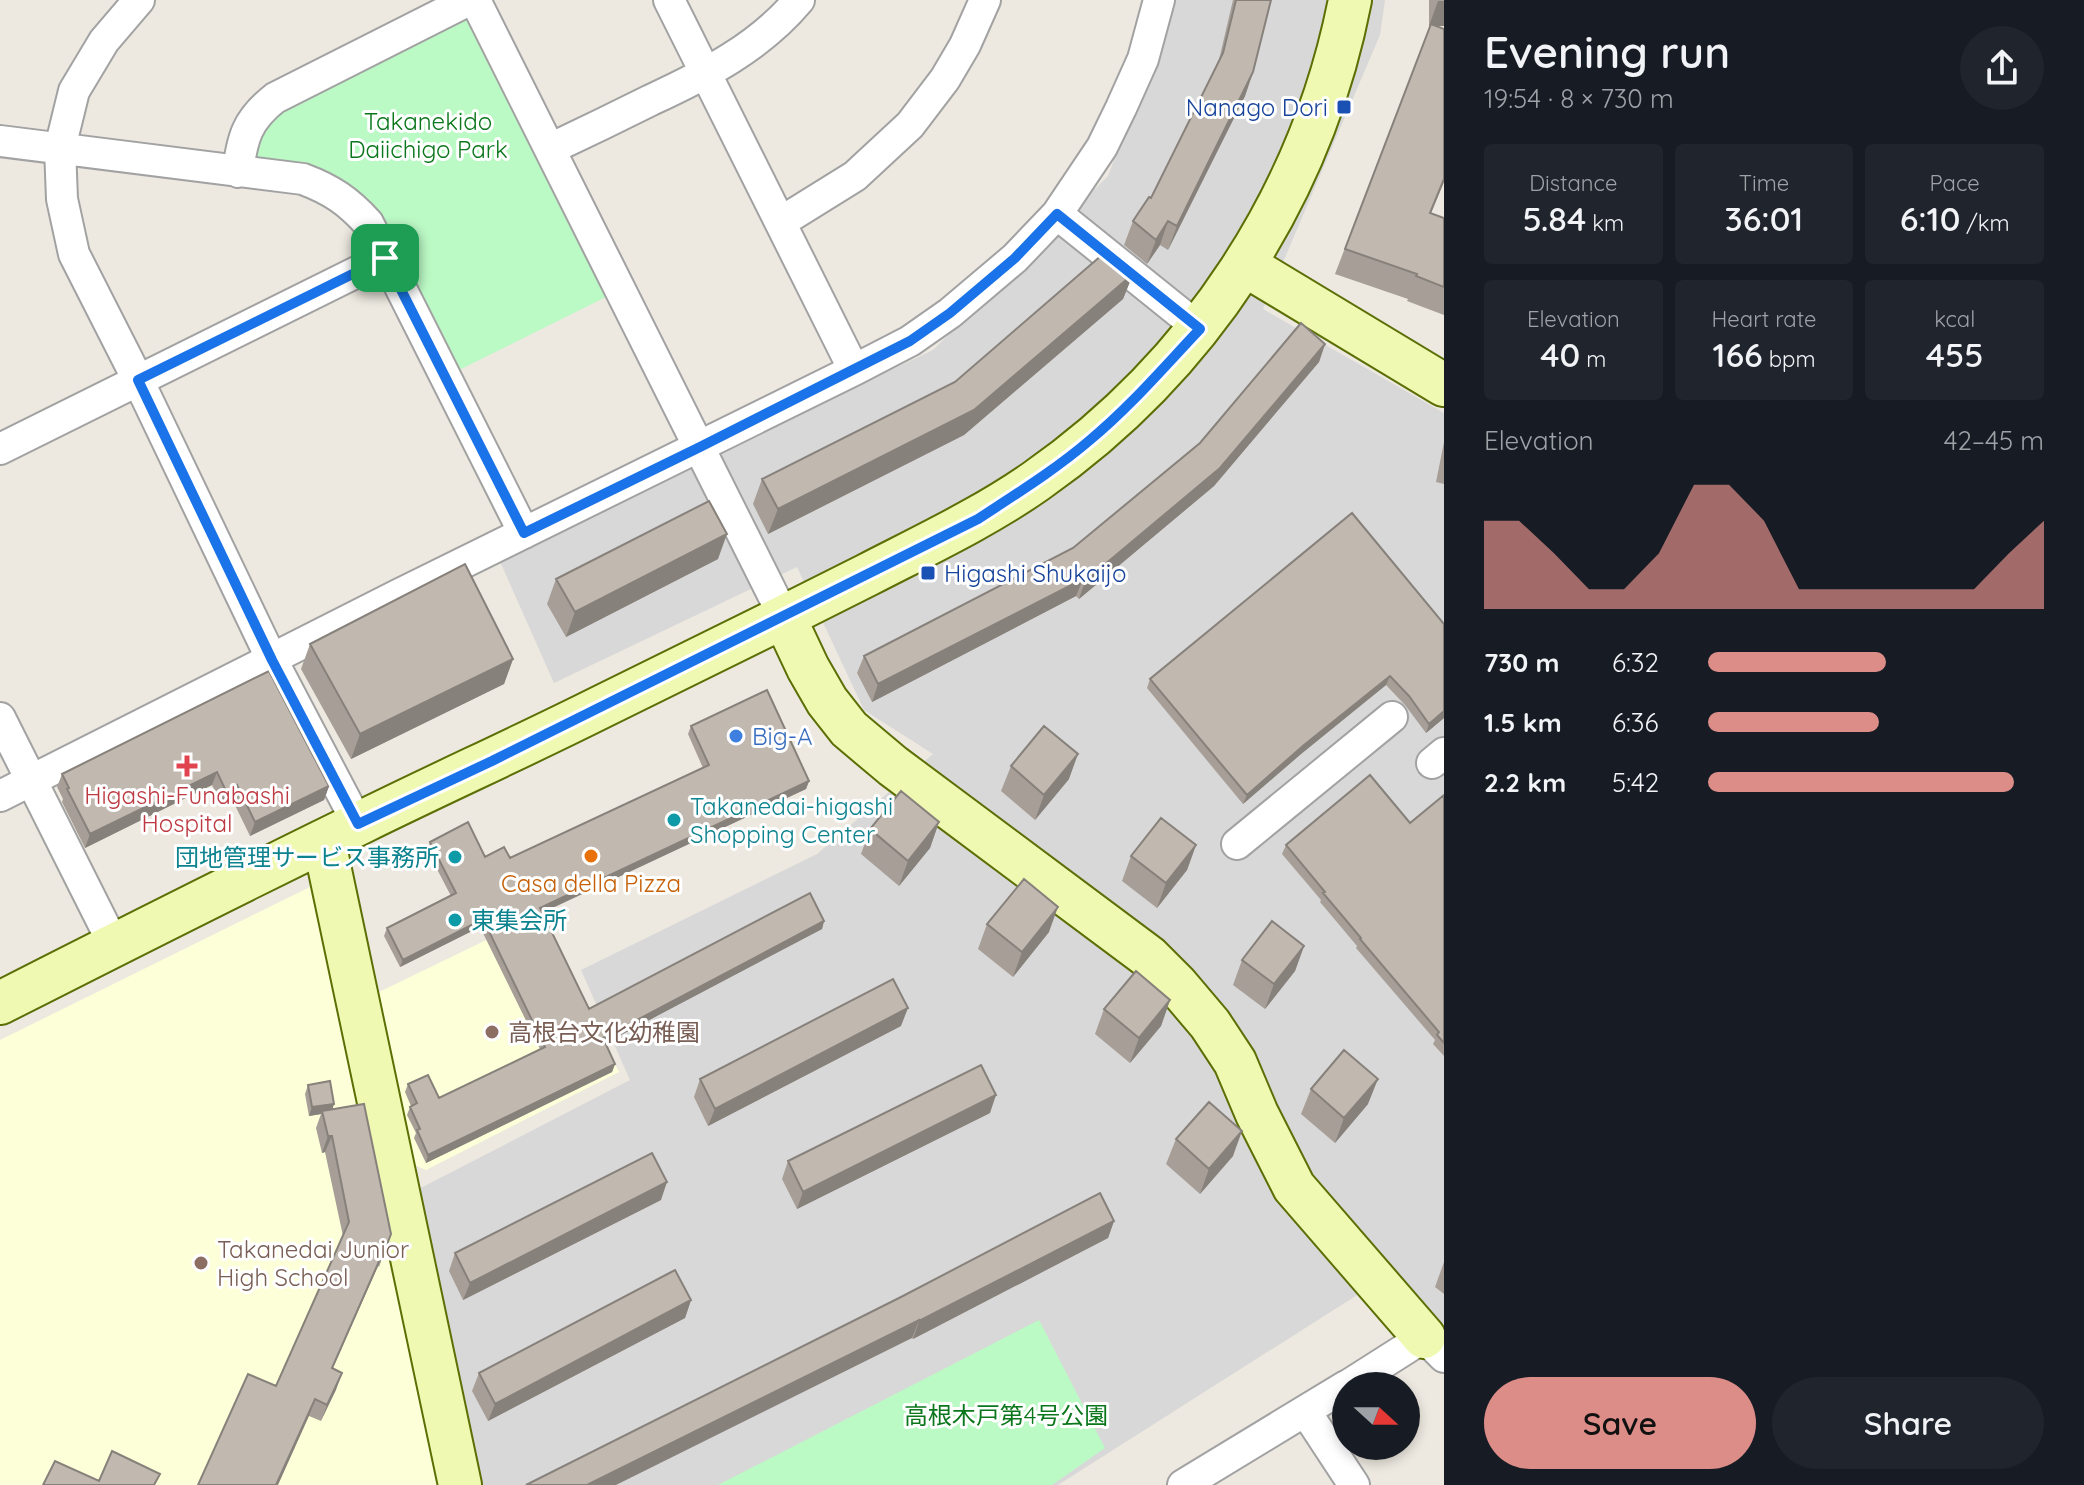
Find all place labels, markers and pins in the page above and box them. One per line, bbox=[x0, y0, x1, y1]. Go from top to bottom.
place label: Nanago Dori bbox=[1186, 92, 1328, 122]
marker: Nanago Dori bbox=[1335, 98, 1353, 116]
pin bbox=[351, 224, 419, 292]
place label: Higashi Shukaijo bbox=[944, 558, 1127, 588]
marker: Higashi Shukaijo bbox=[919, 564, 937, 582]
place label: Big-A bbox=[752, 721, 813, 751]
marker: Big-A bbox=[727, 727, 745, 745]
marker: Higashi-Funabashi Hospital bbox=[176, 755, 198, 777]
place label: Higashi-Funabashi Hospital bbox=[84, 780, 290, 838]
place label: Takanedai-higashi Shopping Center bbox=[690, 791, 893, 849]
marker: Takanedai-higashi Shopping Center bbox=[665, 811, 683, 829]
place label: 団地管理サービス事務所 bbox=[175, 842, 439, 872]
marker: Casa della Pizza bbox=[582, 847, 600, 865]
marker: 団地管理サービス事務所 bbox=[446, 848, 464, 866]
place label: Casa della Pizza bbox=[501, 868, 681, 898]
place label: 東集会所 bbox=[471, 905, 567, 935]
marker: 東集会所 bbox=[446, 911, 464, 929]
place label: 高根台文化幼稚園 bbox=[508, 1017, 700, 1047]
marker: 高根台文化幼稚園 bbox=[483, 1023, 501, 1041]
place label: Takanedai Junior High School bbox=[217, 1234, 409, 1292]
marker: Takanedai Junior High School bbox=[192, 1254, 210, 1272]

